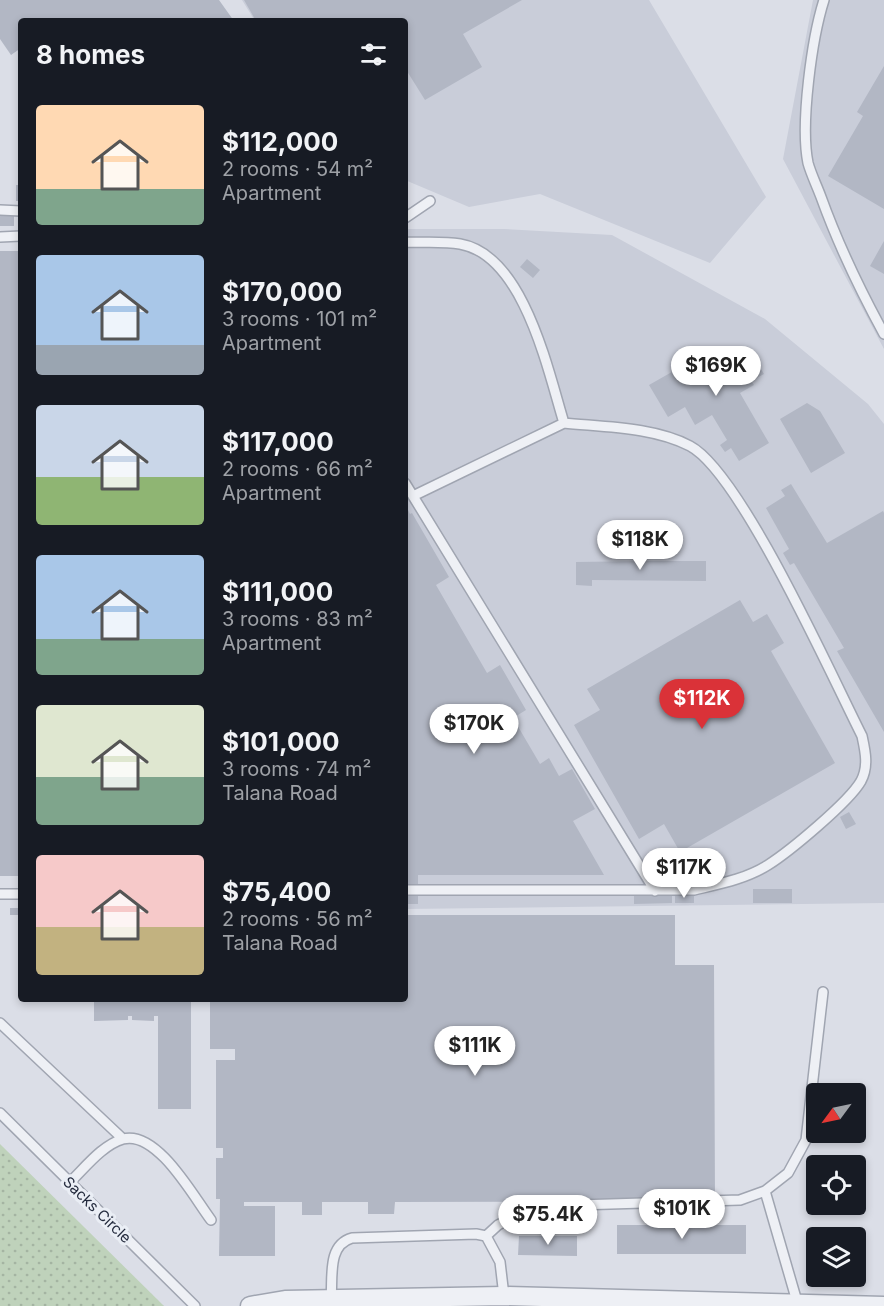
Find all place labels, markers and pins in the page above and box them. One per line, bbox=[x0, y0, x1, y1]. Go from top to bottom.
pin: $169K bbox=[674, 346, 758, 397]
pin: $118K bbox=[598, 520, 682, 571]
pin: $112K bbox=[660, 679, 744, 730]
pin: $170K bbox=[432, 704, 516, 755]
pin: $117K bbox=[642, 848, 726, 899]
pin: $111K bbox=[433, 1026, 517, 1077]
pin: $101K bbox=[640, 1189, 724, 1240]
pin: $75.4K bbox=[499, 1195, 597, 1246]

